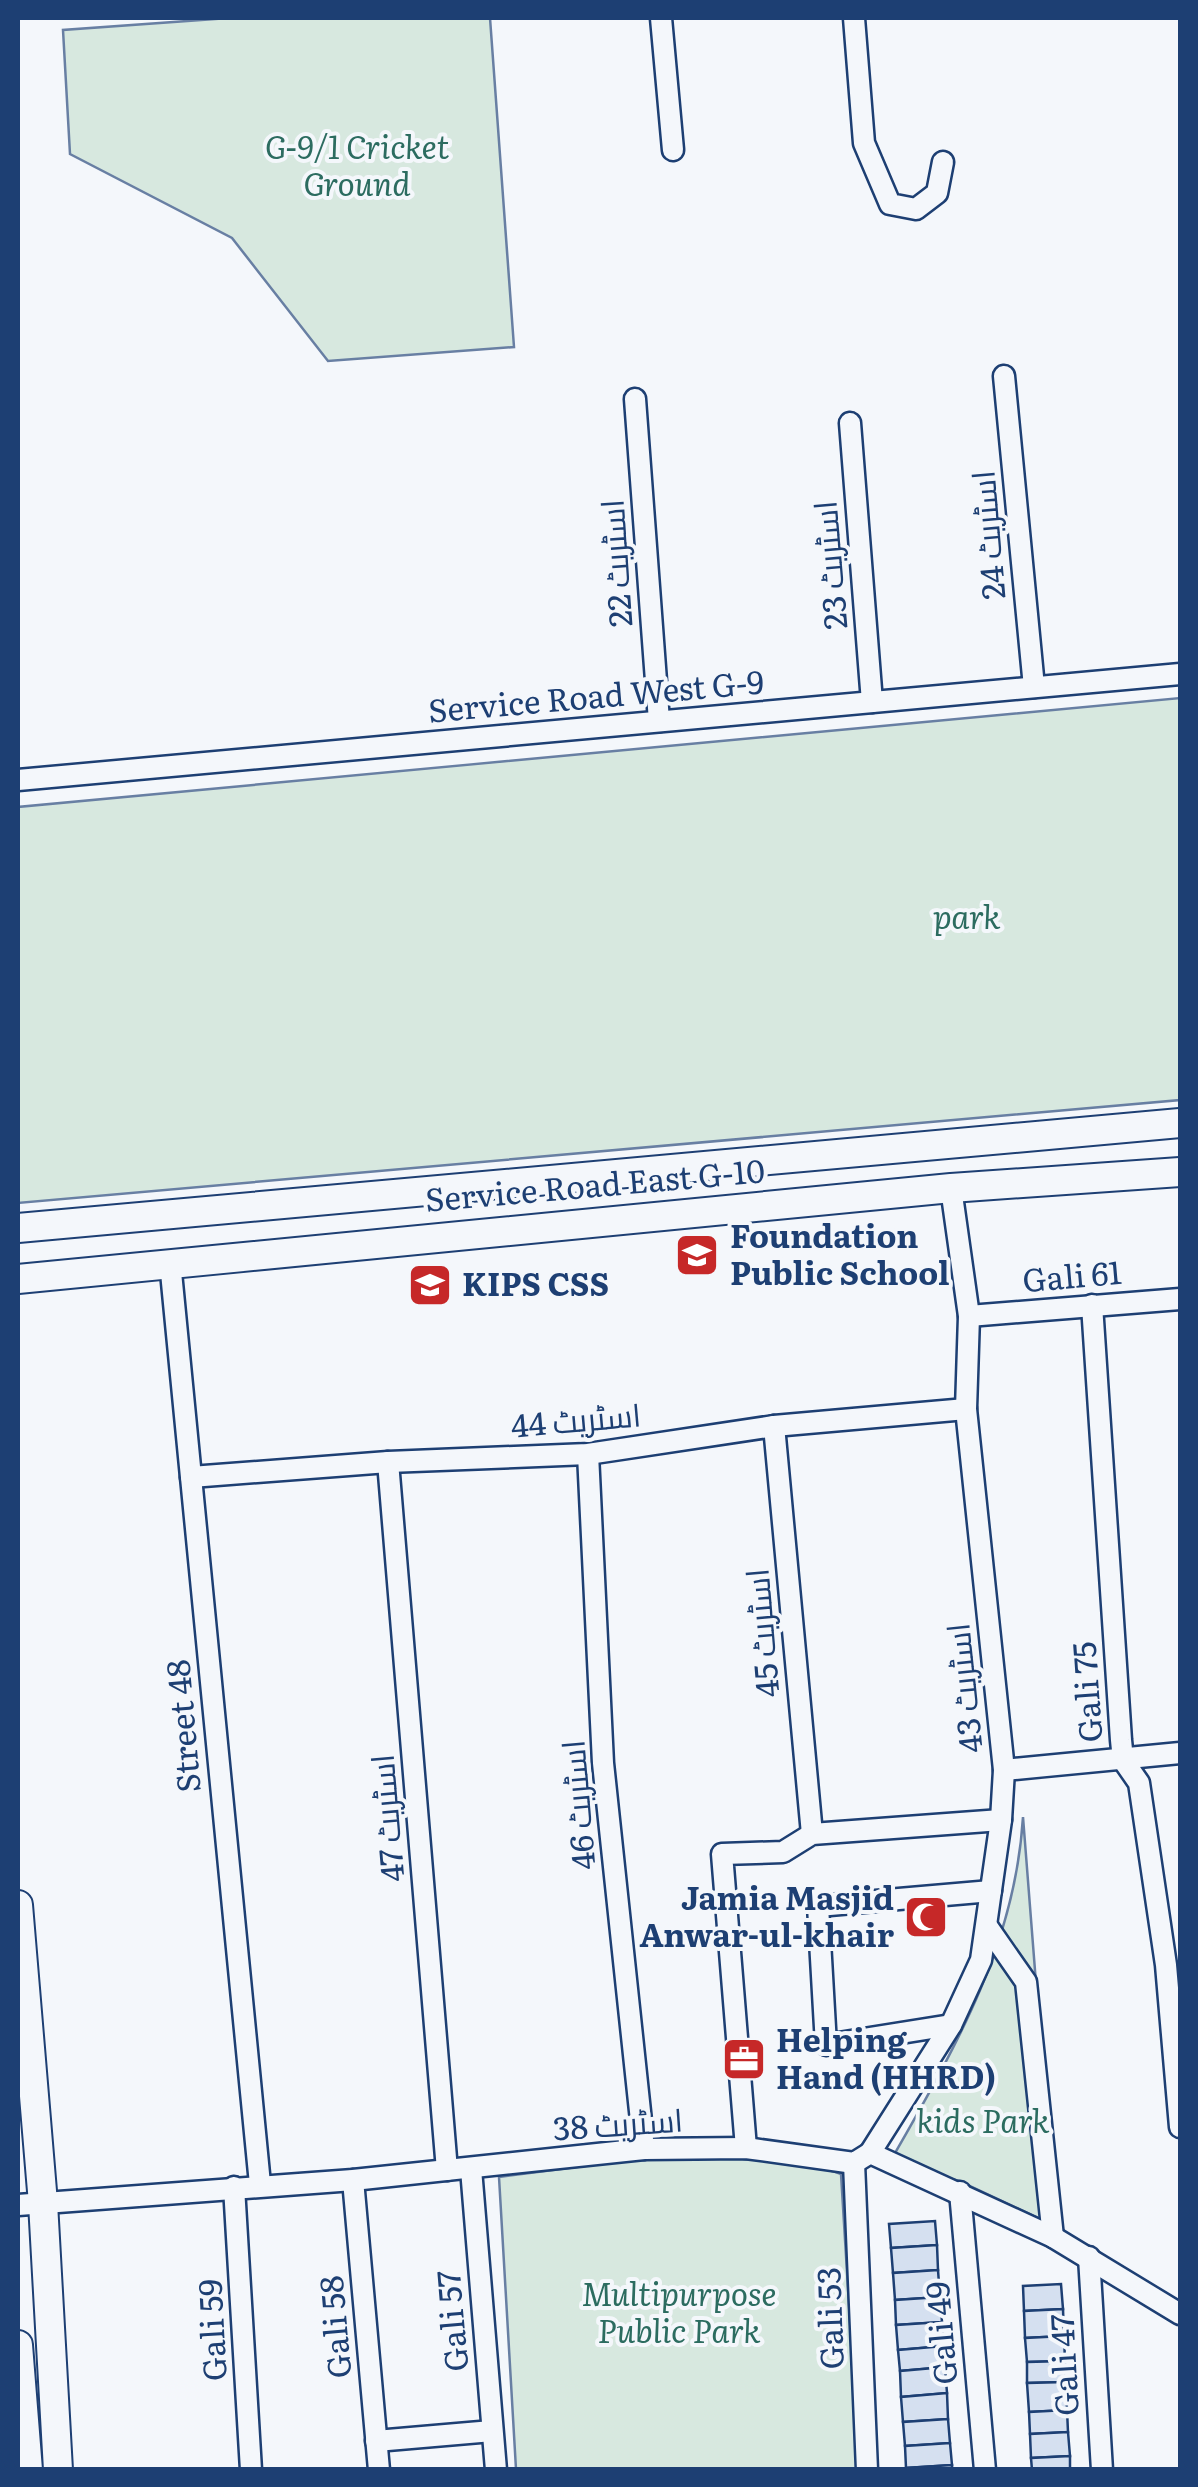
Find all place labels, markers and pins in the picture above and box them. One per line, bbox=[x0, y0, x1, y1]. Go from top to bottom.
place label: Foundation Public School bbox=[730, 1210, 950, 1295]
school or university icon: Foundation Public School bbox=[674, 1232, 720, 1278]
place label: KIPS CSS bbox=[462, 1258, 609, 1306]
school or university icon: KIPS CSS bbox=[407, 1262, 453, 1308]
place label: Jamia Masjid Anwar-ul-khair bbox=[640, 1872, 895, 1957]
mosque icon: Jamia Masjid Anwar-ul-khair bbox=[903, 1894, 949, 1940]
place label: Helping Hand (HHRD) bbox=[776, 2014, 996, 2099]
office icon: Helping Hand (HHRD) bbox=[721, 2036, 767, 2082]

